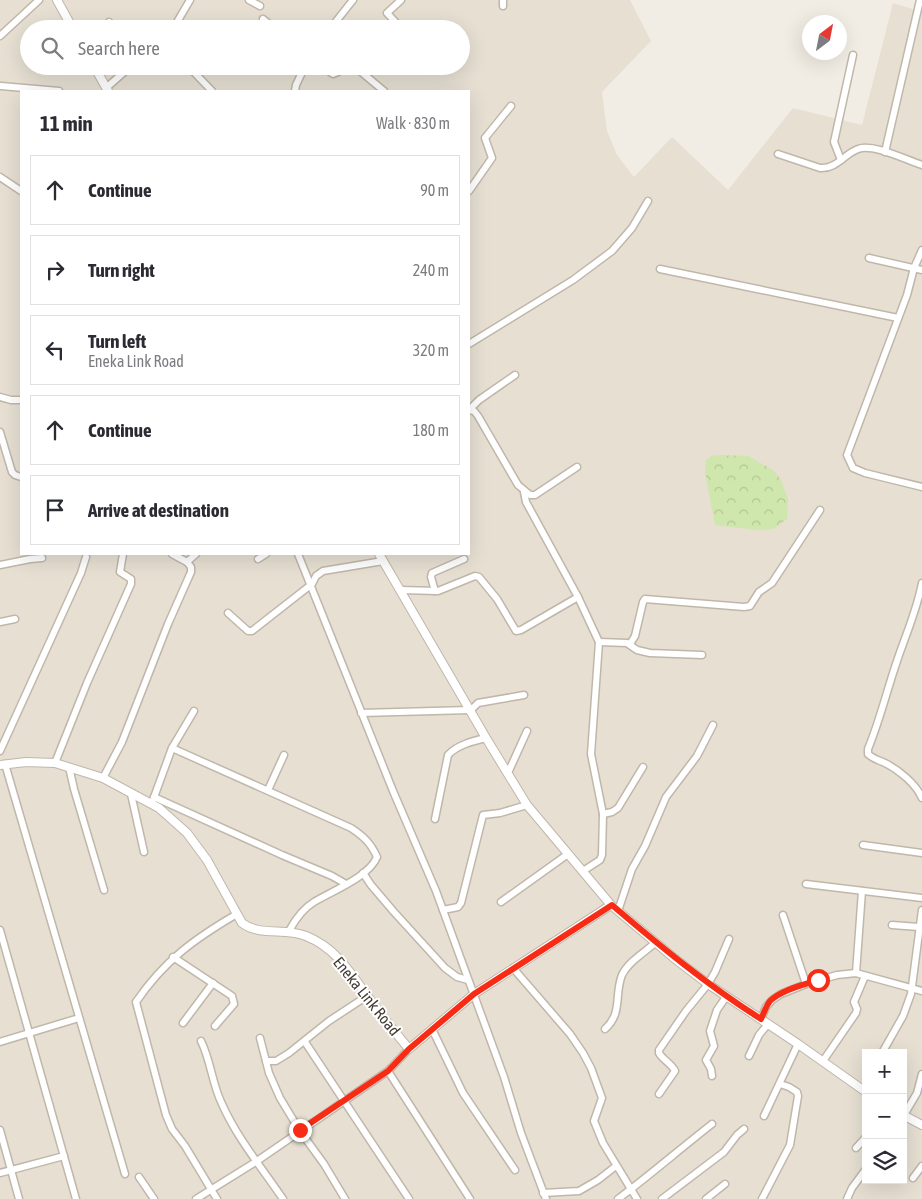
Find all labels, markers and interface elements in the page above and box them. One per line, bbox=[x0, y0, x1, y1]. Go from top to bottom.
north arrow bbox=[802, 15, 847, 60]
search box bbox=[20, 20, 470, 75]
icon: search bbox=[38, 34, 66, 62]
text: Search here bbox=[78, 37, 160, 59]
text: 11 min bbox=[40, 111, 93, 135]
text: Walk · 830 m bbox=[376, 114, 450, 132]
icon: ahead bbox=[41, 176, 69, 204]
text: Continue bbox=[88, 179, 152, 201]
text: 90 m bbox=[420, 181, 449, 199]
icon: right bbox=[41, 256, 69, 284]
text: Turn right bbox=[88, 259, 155, 281]
text: 240 m bbox=[413, 261, 449, 279]
text: Turn left bbox=[88, 330, 146, 352]
icon: left bbox=[41, 336, 69, 364]
text: 320 m bbox=[413, 341, 449, 359]
text: Eneka Link Road bbox=[88, 352, 184, 370]
icon: ahead bbox=[41, 416, 69, 444]
text: Continue bbox=[88, 419, 152, 441]
text: 180 m bbox=[413, 421, 449, 439]
icon: arrive bbox=[41, 496, 69, 524]
text: Arrive at destination bbox=[88, 499, 229, 521]
street label: Eneka Link Road bbox=[330, 953, 404, 1039]
route start bbox=[807, 969, 830, 992]
map controls bbox=[862, 1049, 907, 1184]
button: + bbox=[862, 1049, 907, 1094]
button: − bbox=[862, 1094, 907, 1139]
route end bbox=[289, 1119, 312, 1142]
button: layers bbox=[862, 1139, 907, 1184]

